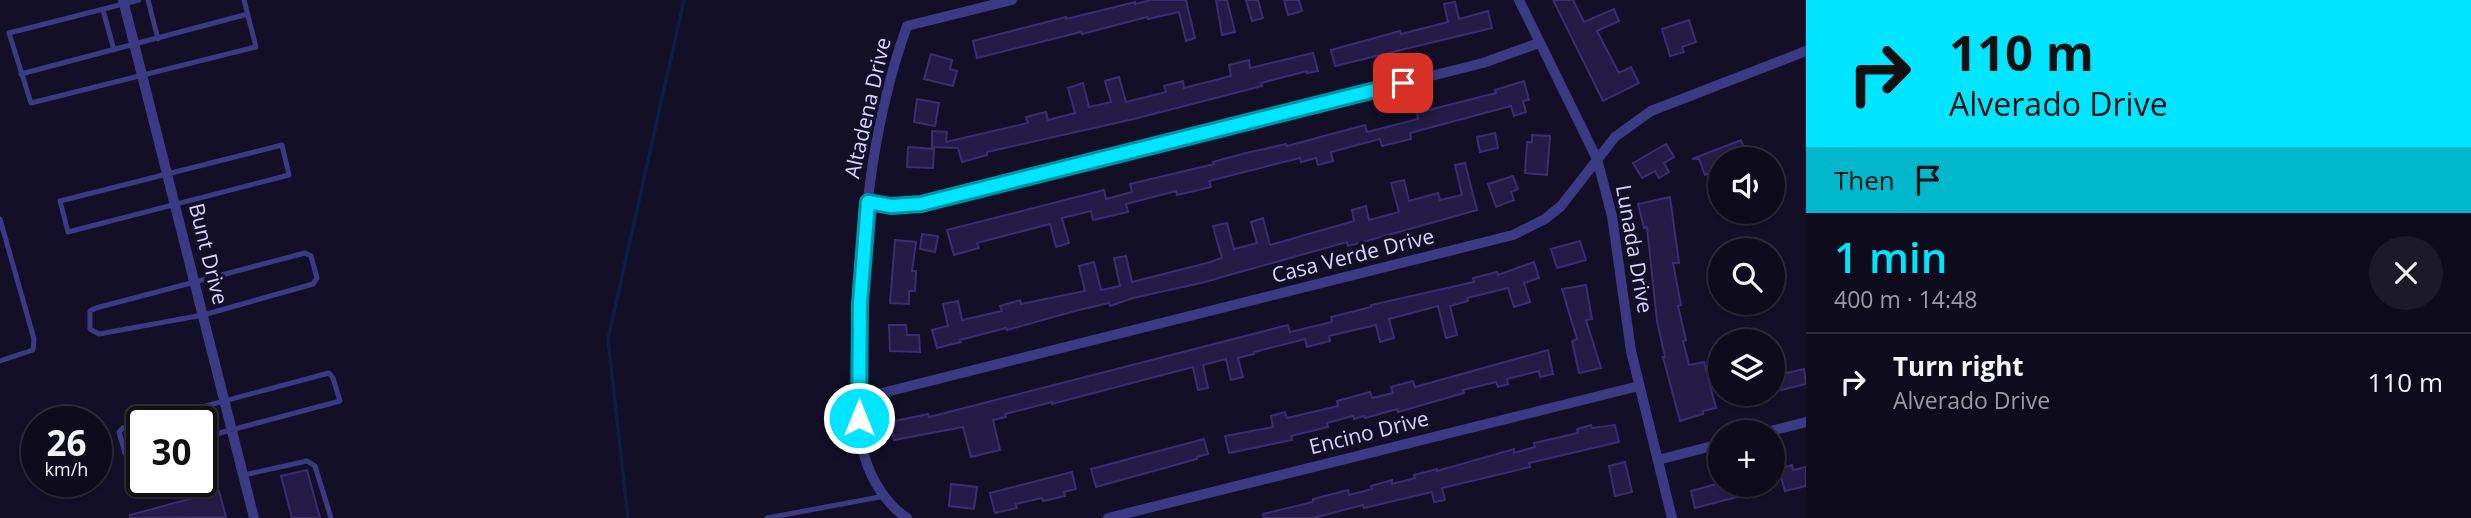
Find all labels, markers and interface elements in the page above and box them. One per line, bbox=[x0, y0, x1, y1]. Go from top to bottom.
text: 110 m bbox=[1949, 19, 2094, 85]
icon: right bbox=[1834, 28, 1925, 119]
street label: Altadena Drive bbox=[837, 35, 897, 181]
pin bbox=[1373, 53, 1433, 113]
icon: arrive bbox=[1384, 64, 1422, 102]
text: Alverado Drive bbox=[1949, 82, 2168, 125]
map controls bbox=[1708, 147, 1785, 497]
button: sound bbox=[1708, 147, 1785, 224]
icon: arrive bbox=[1909, 161, 1947, 199]
text: Then bbox=[1834, 162, 1895, 198]
street label: Lunada Drive bbox=[1610, 182, 1660, 315]
street label: Bunt Drive bbox=[183, 200, 235, 307]
street label: Casa Verde Drive bbox=[1269, 221, 1437, 289]
text: 1 min bbox=[1834, 228, 1947, 285]
button: close bbox=[2369, 236, 2443, 310]
button: search bbox=[1708, 238, 1785, 315]
text: 400 m · 14:48 bbox=[1834, 283, 1977, 315]
button: layers bbox=[1708, 329, 1785, 406]
text: Turn right bbox=[1893, 348, 2024, 384]
icon: right bbox=[1834, 363, 1872, 401]
text: 110 m bbox=[2368, 364, 2443, 400]
position arrow bbox=[822, 381, 896, 455]
text: Alverado Drive bbox=[1893, 384, 2050, 416]
street label: Encino Drive bbox=[1306, 404, 1431, 460]
speed limit sign: 30 bbox=[126, 406, 217, 497]
text: 26 bbox=[46, 419, 87, 466]
button: + bbox=[1708, 420, 1785, 497]
text: km/h bbox=[45, 457, 88, 481]

